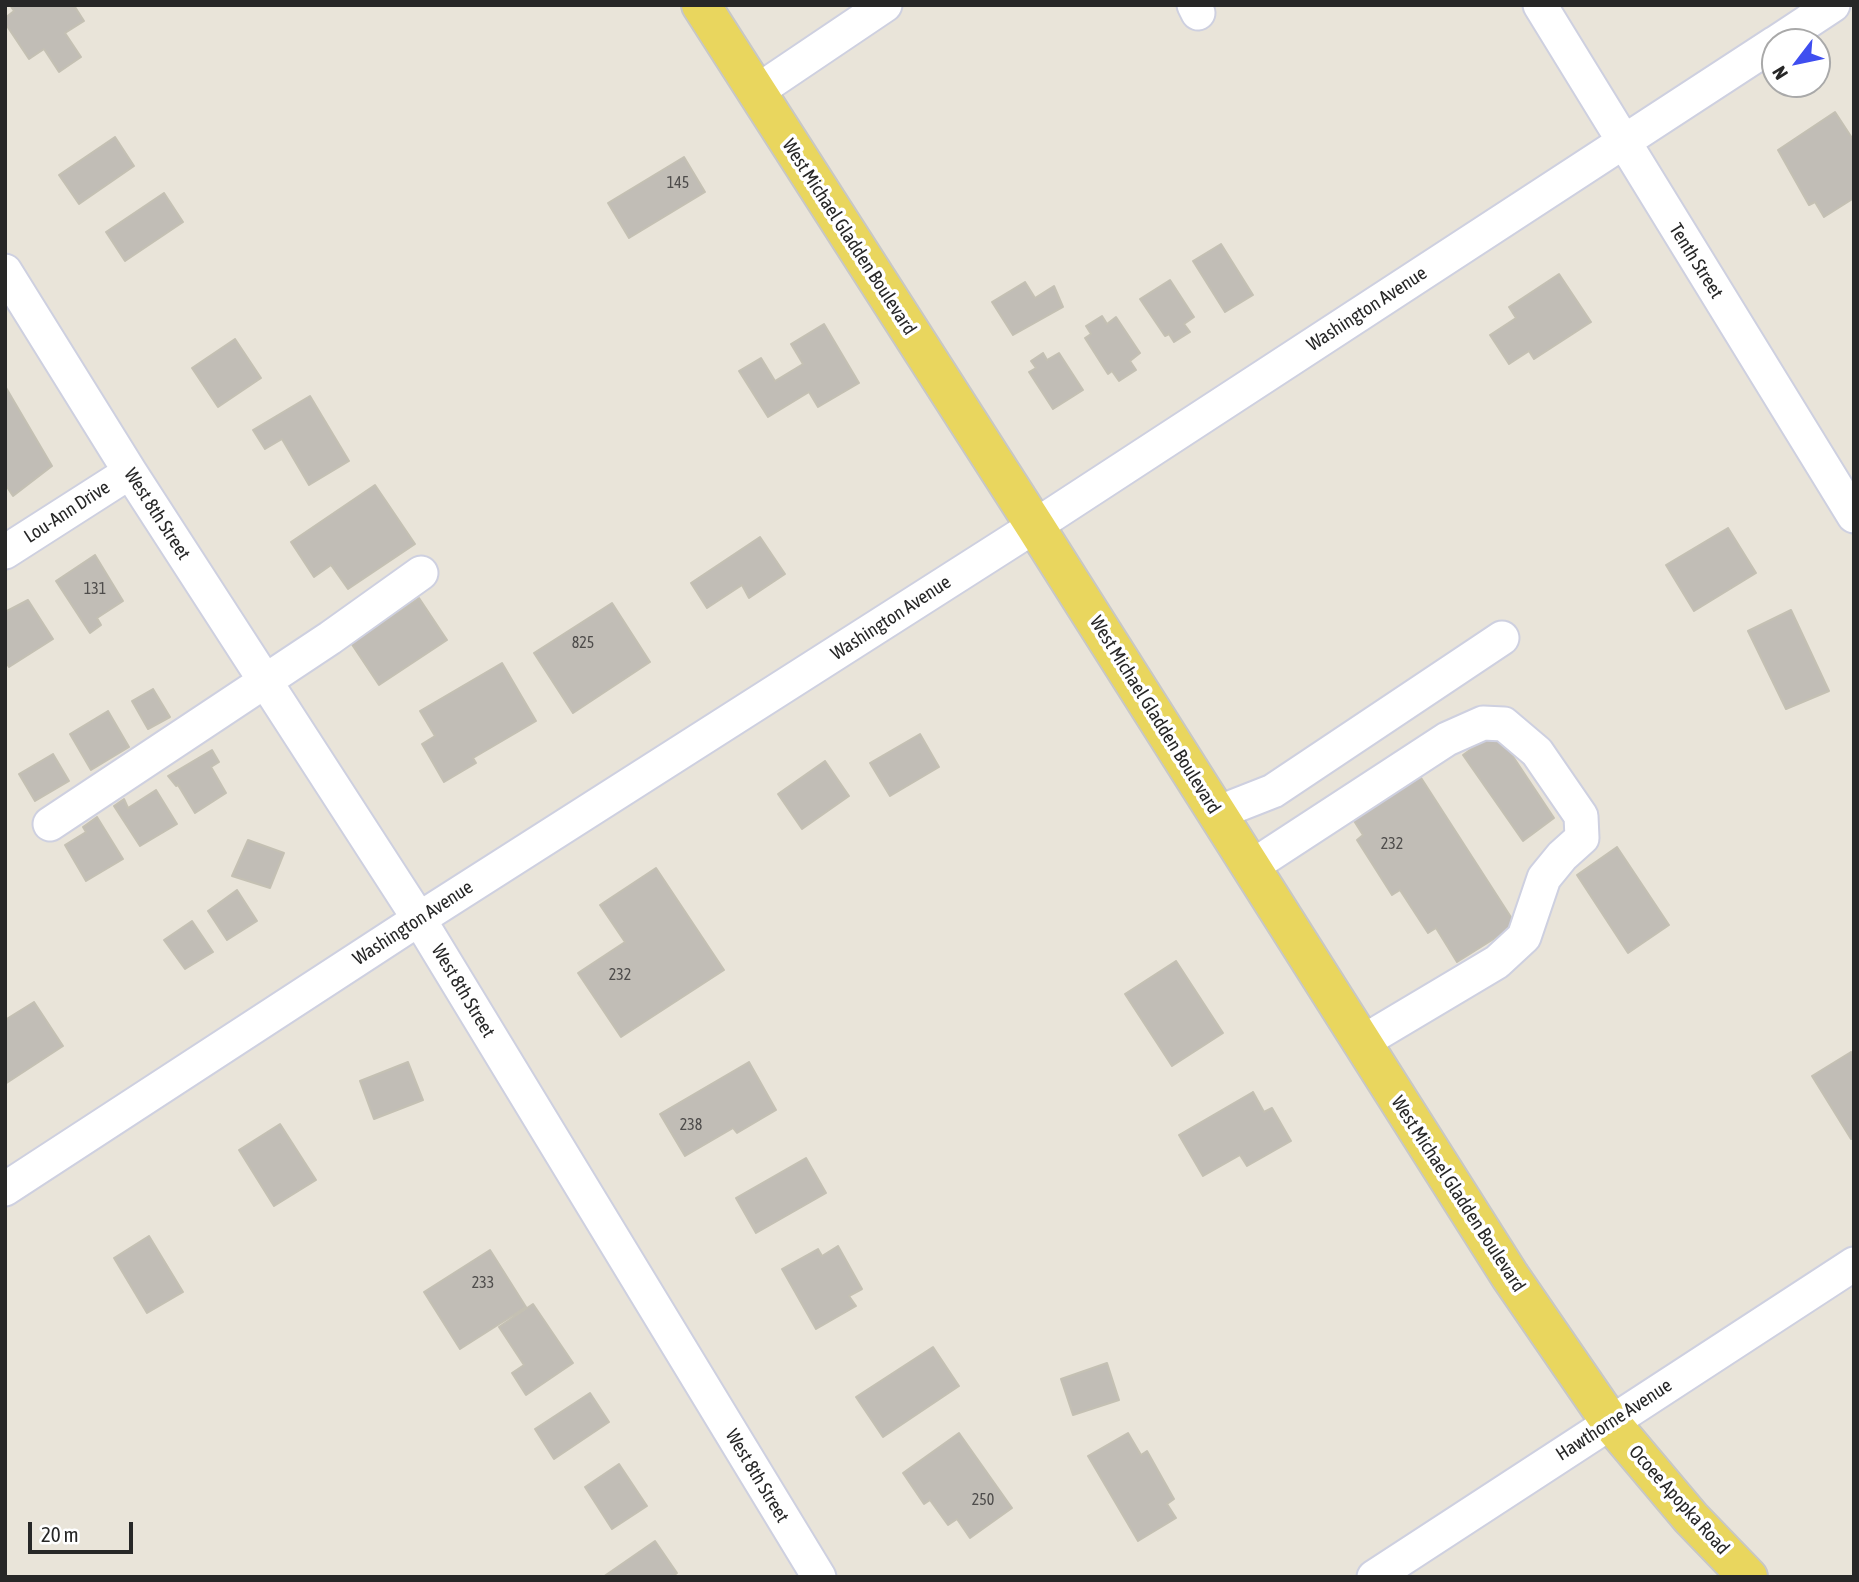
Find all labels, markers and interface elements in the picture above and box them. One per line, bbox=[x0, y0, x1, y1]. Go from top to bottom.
north arrow bbox=[1761, 28, 1831, 98]
text: N bbox=[1768, 62, 1792, 84]
street label: West Michael Gladden Boulevard bbox=[777, 135, 921, 339]
house number: 145 bbox=[667, 173, 689, 193]
street label: Tenth Street bbox=[1664, 219, 1728, 303]
street label: Washington Avenue bbox=[1303, 262, 1431, 356]
street label: West 8th Street bbox=[119, 464, 195, 564]
street label: Lou-Ann Drive bbox=[20, 476, 114, 548]
street label: Washington Avenue bbox=[827, 571, 955, 665]
house number: 131 bbox=[84, 579, 106, 599]
street label: West Michael Gladden Boulevard bbox=[1085, 612, 1225, 818]
house number: 825 bbox=[572, 633, 594, 653]
house number: 232 bbox=[1381, 834, 1403, 854]
street label: Washington Avenue bbox=[349, 876, 477, 970]
street label: West 8th Street bbox=[426, 940, 500, 1042]
house number: 232 bbox=[609, 965, 631, 985]
street label: West Michael Gladden Boulevard bbox=[1386, 1092, 1530, 1296]
house number: 238 bbox=[680, 1115, 702, 1135]
house number: 233 bbox=[472, 1273, 494, 1293]
street label: Hawthorne Avenue bbox=[1552, 1374, 1676, 1466]
street label: West 8th Street bbox=[720, 1425, 794, 1527]
street label: Ocoee Apopka Road bbox=[1624, 1441, 1734, 1559]
house number: 250 bbox=[972, 1490, 994, 1510]
scale bar bbox=[32, 1508, 136, 1552]
text: 20 m bbox=[41, 1522, 79, 1546]

